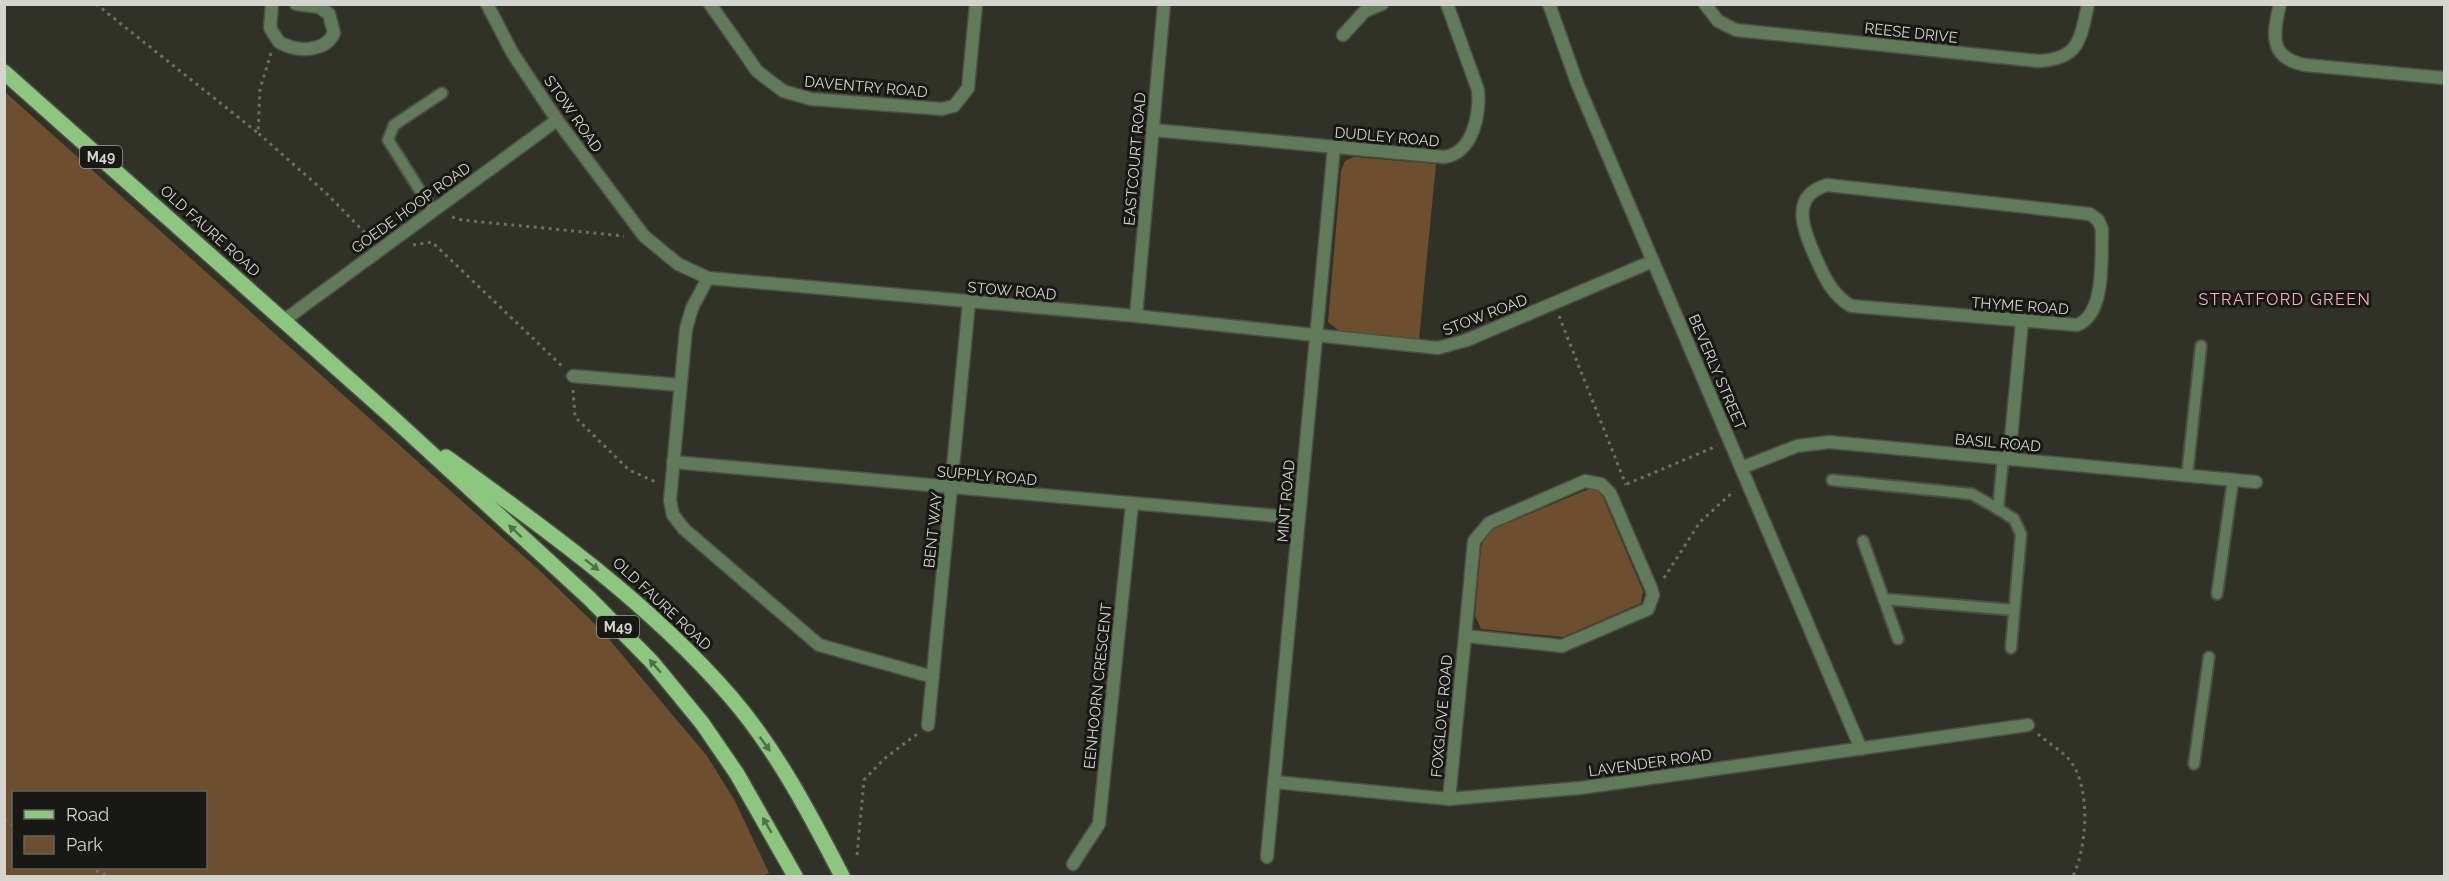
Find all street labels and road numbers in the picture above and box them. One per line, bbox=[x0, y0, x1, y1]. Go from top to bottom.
street label: REESE DRIVE bbox=[1864, 19, 1958, 47]
street label: STOW ROAD bbox=[540, 72, 606, 156]
street label: DAVENTRY ROAD bbox=[804, 73, 929, 101]
street label: EASTCOURT ROAD bbox=[1120, 91, 1150, 226]
street label: DUDLEY ROAD bbox=[1334, 123, 1440, 151]
road number: M49 bbox=[80, 146, 122, 168]
street label: GOEDE HOOP ROAD bbox=[348, 159, 474, 257]
street label: OLD FAURE ROAD bbox=[156, 182, 264, 281]
street label: STOW ROAD bbox=[967, 278, 1058, 304]
street label: STOW ROAD bbox=[1440, 291, 1530, 339]
street label: THYME ROAD bbox=[1971, 294, 2070, 318]
street label: BEVERLY STREET bbox=[1685, 312, 1749, 432]
street label: BASIL ROAD bbox=[1954, 430, 2042, 456]
street label: MINT ROAD bbox=[1273, 459, 1299, 543]
street label: SUPPLY ROAD bbox=[936, 463, 1038, 489]
street label: BENT WAY bbox=[920, 491, 946, 569]
street label: OLD FAURE ROAD bbox=[609, 554, 715, 654]
street label: EENHOORN CRESCENT bbox=[1080, 602, 1116, 770]
road number: M49 bbox=[597, 616, 639, 638]
street label: FOXGLOVE ROAD bbox=[1428, 654, 1456, 778]
street label: LAVENDER ROAD bbox=[1587, 745, 1713, 781]

